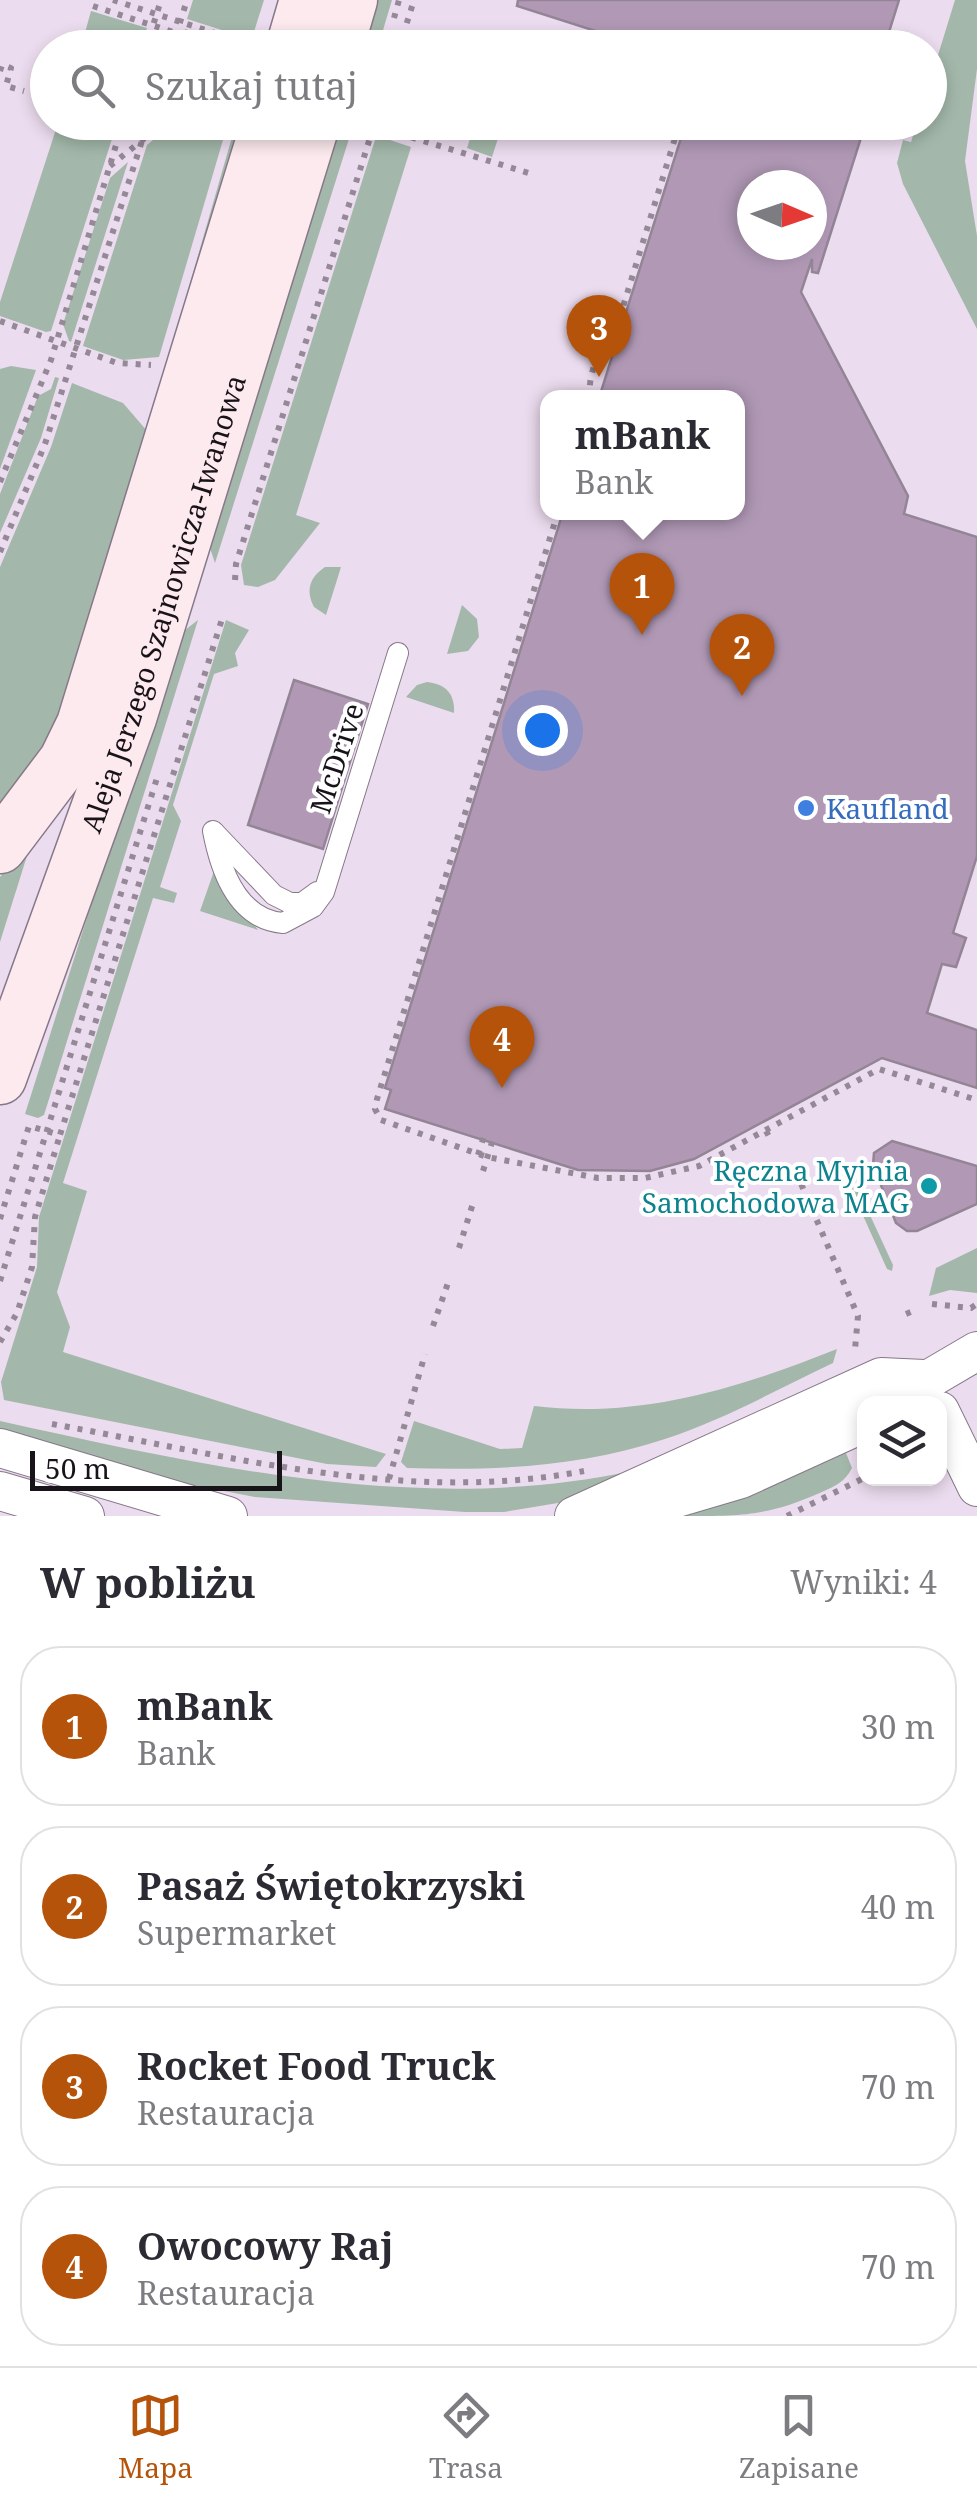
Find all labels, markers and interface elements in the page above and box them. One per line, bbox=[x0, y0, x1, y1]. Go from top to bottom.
search box bbox=[30, 30, 947, 140]
icon: search bbox=[65, 58, 120, 113]
text: Szukaj tutaj bbox=[145, 59, 358, 111]
north arrow bbox=[737, 170, 827, 260]
pin: 3 bbox=[566, 294, 632, 377]
street label: Aleja Jerzego Szajnowicza-Iwanowa bbox=[71, 370, 254, 837]
popup bbox=[540, 390, 745, 520]
text: mBank bbox=[575, 408, 710, 460]
text: Bank bbox=[575, 460, 653, 503]
pin: 1 bbox=[610, 552, 674, 635]
pin: 2 bbox=[710, 614, 774, 696]
street label: McDrive bbox=[300, 698, 372, 818]
your location bbox=[517, 705, 568, 756]
place label: Kaufland bbox=[826, 789, 949, 827]
marker: Kaufland bbox=[795, 797, 817, 819]
pin: 4 bbox=[470, 1006, 534, 1088]
place label: Ręczna Myjnia Samochodowa MAG bbox=[642, 1151, 909, 1221]
marker: Ręczna Myjnia Samochodowa MAG bbox=[918, 1175, 940, 1197]
map controls bbox=[857, 1396, 947, 1486]
button: layers bbox=[857, 1396, 947, 1486]
scale bar bbox=[30, 1446, 282, 1490]
text: 50 m bbox=[45, 1449, 110, 1487]
text: W pobliżu bbox=[40, 1553, 256, 1610]
text: Wyniki: 4 bbox=[790, 1560, 937, 1603]
text: mBank bbox=[137, 1679, 272, 1731]
text: 1 bbox=[65, 1705, 84, 1748]
text: 30 m bbox=[861, 1705, 935, 1748]
text: Bank bbox=[137, 1731, 215, 1774]
text: Pasaż Świętokrzyski bbox=[137, 1859, 525, 1911]
text: 2 bbox=[65, 1885, 84, 1928]
text: 40 m bbox=[861, 1885, 935, 1928]
text: Supermarket bbox=[137, 1911, 336, 1954]
text: Rocket Food Truck bbox=[137, 2039, 495, 2091]
text: 3 bbox=[65, 2065, 84, 2108]
text: 70 m bbox=[861, 2065, 935, 2108]
text: Restauracja bbox=[137, 2091, 315, 2134]
text: Owocowy Raj bbox=[137, 2219, 394, 2271]
text: 4 bbox=[65, 2245, 84, 2288]
text: 70 m bbox=[861, 2245, 935, 2288]
text: Restauracja bbox=[137, 2271, 315, 2314]
tab: Mapa bbox=[118, 2388, 193, 2486]
tab: Trasa bbox=[429, 2388, 503, 2486]
tab: Zapisane bbox=[739, 2388, 859, 2486]

